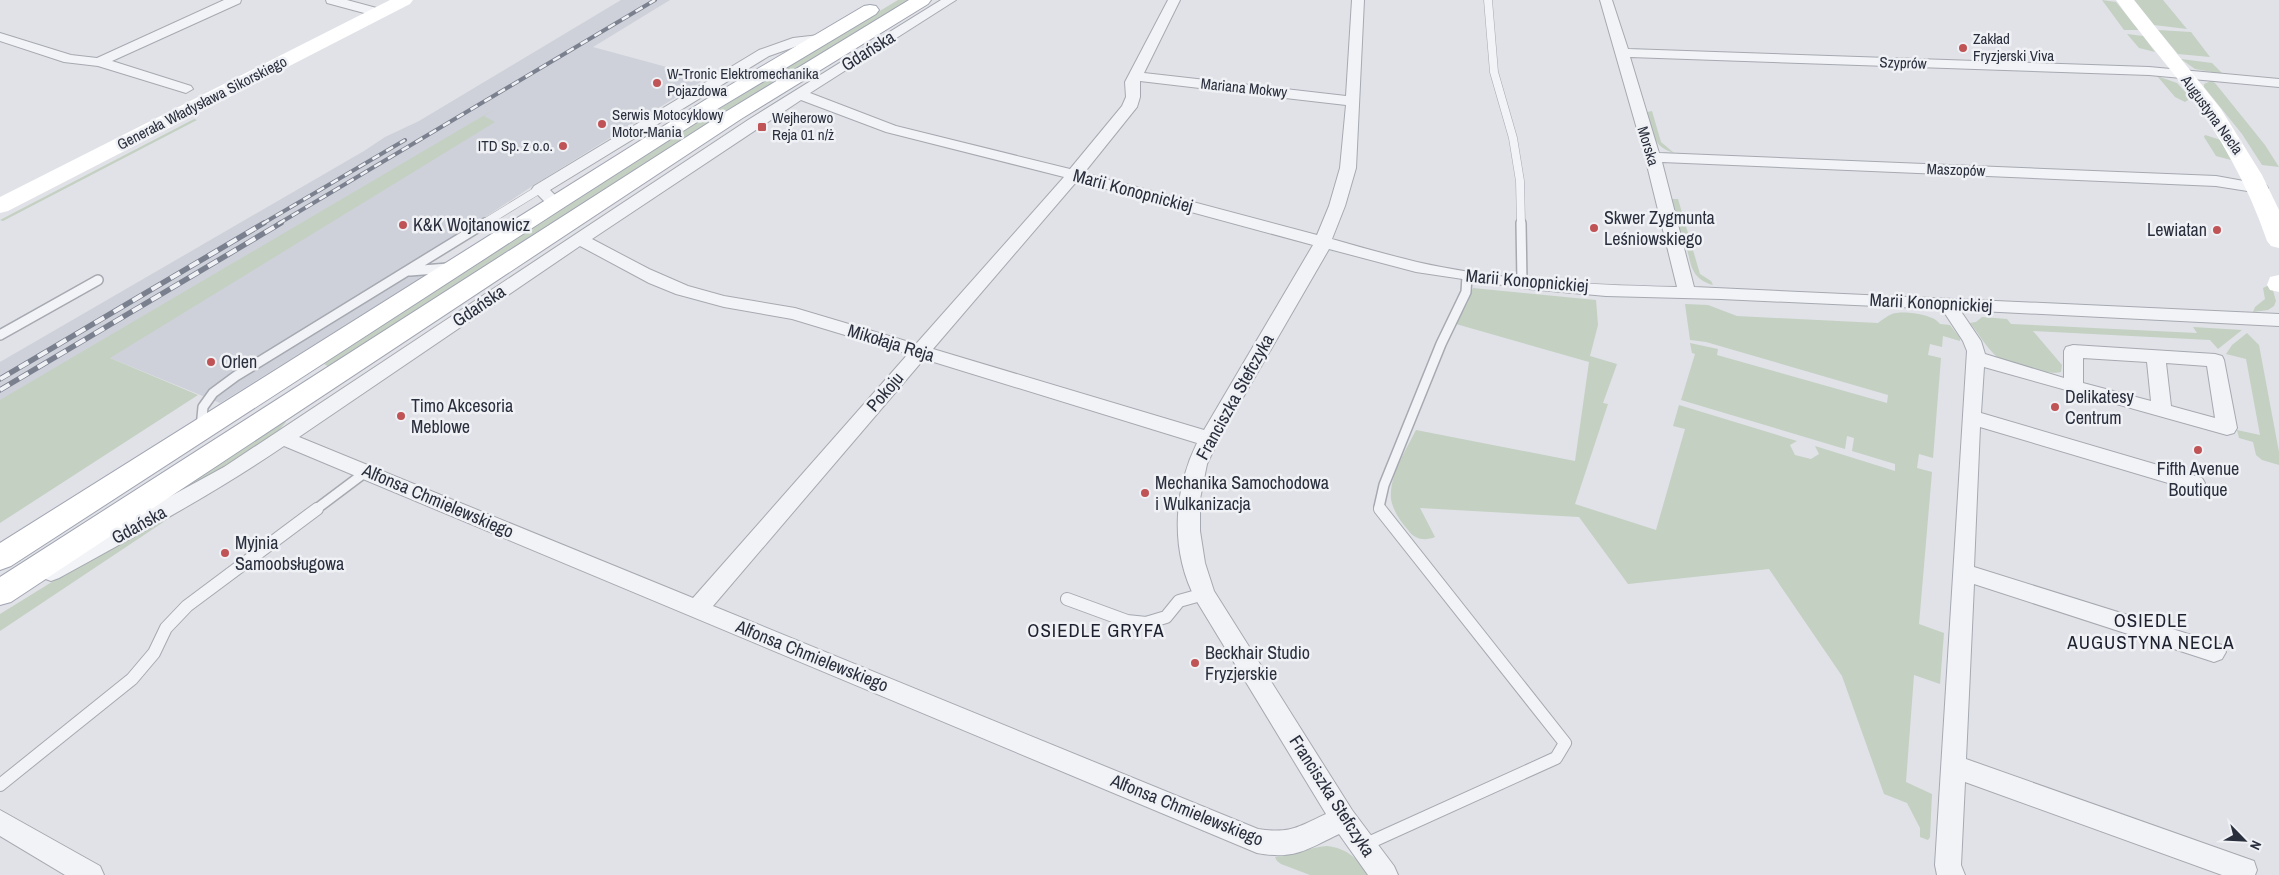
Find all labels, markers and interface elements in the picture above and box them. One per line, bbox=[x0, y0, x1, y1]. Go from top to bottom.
street label: Gdańska bbox=[836, 24, 899, 77]
place label: Zakład Fryzjerski Viva bbox=[1973, 28, 2054, 66]
marker: Zakład Fryzjerski Viva bbox=[1957, 42, 1969, 54]
street label: Generała Władysława Sikorskiego bbox=[113, 50, 290, 155]
street label: Szyprów bbox=[1879, 51, 1927, 74]
place label: W-Tronic Elektromechanika Pojazdowa bbox=[667, 63, 819, 101]
street label: Augustyna Necla bbox=[2176, 70, 2248, 159]
street label: Mariana Mokwy bbox=[1200, 73, 1289, 103]
marker: W-Tronic Elektromechanika Pojazdowa bbox=[651, 77, 663, 89]
place label: Serwis Motocyklowy Motor-Mania bbox=[612, 104, 724, 142]
place label: Wejherowo Reja 01 n/ż bbox=[772, 107, 834, 145]
marker: Serwis Motocyklowy Motor-Mania bbox=[596, 118, 608, 130]
marker: Wejherowo Reja 01 n/ż bbox=[756, 121, 768, 133]
street label: Morska bbox=[1633, 124, 1664, 168]
place label: ITD Sp. z o.o. bbox=[478, 135, 553, 156]
marker: ITD Sp. z o.o. bbox=[557, 140, 569, 152]
street label: Maszopów bbox=[1926, 158, 1986, 181]
street label: Marii Konopnickiej bbox=[1070, 163, 1196, 219]
place label: Skwer Zygmunta Leśniowskiego bbox=[1604, 205, 1715, 251]
place label: K&K Wojtanowicz bbox=[413, 212, 530, 237]
place label: Lewiatan bbox=[2147, 217, 2207, 242]
marker: K&K Wojtanowicz bbox=[397, 219, 409, 231]
marker: Skwer Zygmunta Leśniowskiego bbox=[1588, 222, 1600, 234]
marker: Lewiatan bbox=[2211, 224, 2223, 236]
street label: Marii Konopnickiej bbox=[1465, 263, 1589, 298]
street label: Gdańska bbox=[447, 279, 510, 332]
street label: Marii Konopnickiej bbox=[1869, 287, 1993, 318]
street label: Mikołaja Reja bbox=[845, 317, 938, 368]
street label: Franciszka Stefczyka bbox=[1190, 329, 1280, 464]
place label: Orlen bbox=[221, 349, 257, 374]
marker: Orlen bbox=[205, 356, 217, 368]
street label: Pokoju bbox=[860, 366, 909, 417]
place label: Delikatesy Centrum bbox=[2065, 384, 2135, 430]
place label: Timo Akcesoria Meblowe bbox=[411, 393, 513, 439]
marker: Delikatesy Centrum bbox=[2049, 401, 2061, 413]
marker: Timo Akcesoria Meblowe bbox=[395, 410, 407, 422]
marker: Fifth Avenue Boutique bbox=[2192, 444, 2204, 456]
place label: Fifth Avenue Boutique bbox=[2157, 456, 2239, 502]
street label: Alfonsa Chmielewskiego bbox=[358, 457, 518, 544]
place label: Mechanika Samochodowa i Wulkanizacja bbox=[1155, 470, 1329, 516]
marker: Mechanika Samochodowa i Wulkanizacja bbox=[1139, 487, 1151, 499]
street label: Gdańska bbox=[107, 499, 171, 550]
place label: Myjnia Samoobsługowa bbox=[235, 530, 344, 576]
marker: Myjnia Samoobsługowa bbox=[219, 547, 231, 559]
district label: OSIEDLE AUGUSTYNA NECLA bbox=[2066, 607, 2235, 655]
street label: Alfonsa Chmielewskiego bbox=[731, 613, 892, 698]
district label: OSIEDLE GRYFA bbox=[1027, 617, 1165, 643]
place label: Beckhair Studio Fryzjerskie bbox=[1205, 640, 1310, 686]
marker: Beckhair Studio Fryzjerskie bbox=[1189, 657, 1201, 669]
street label: Franciszka Stefczyka bbox=[1284, 730, 1381, 861]
street label: Alfonsa Chmielewskiego bbox=[1106, 767, 1267, 852]
north arrow bbox=[2219, 815, 2269, 865]
text: N bbox=[2246, 838, 2266, 853]

